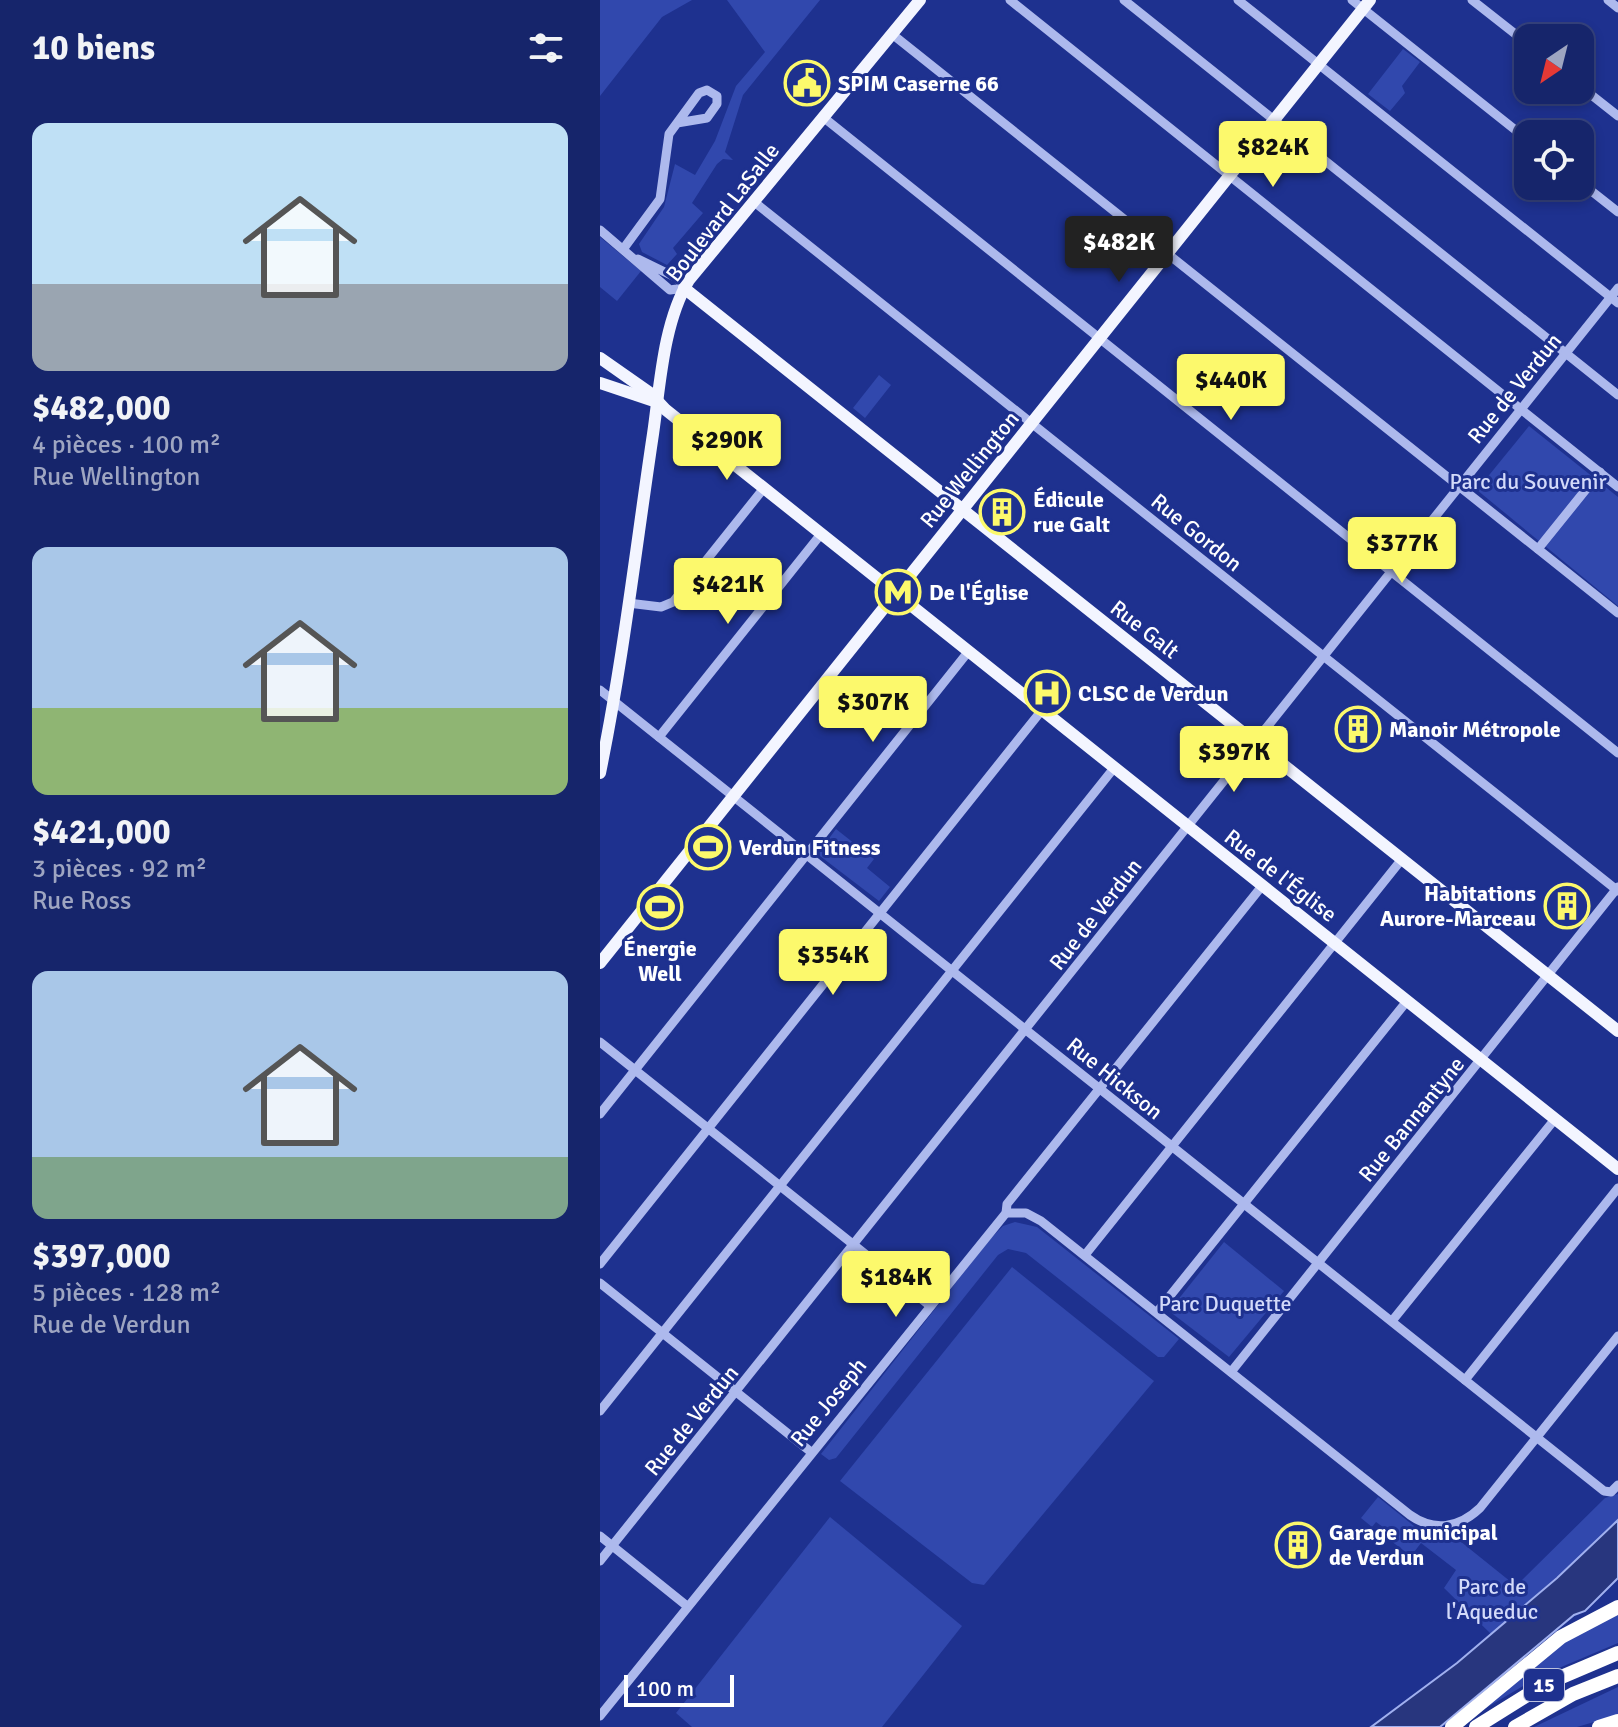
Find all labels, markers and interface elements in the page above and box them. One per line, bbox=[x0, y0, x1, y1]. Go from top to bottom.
north arrow bbox=[1514, 24, 1594, 104]
map controls bbox=[1514, 24, 1594, 200]
icon: filters bbox=[524, 26, 568, 70]
text: 10 biens bbox=[32, 27, 155, 69]
public building icon: SPIM Caserne 66 bbox=[783, 59, 831, 107]
place label: SPIM Caserne 66 bbox=[838, 70, 999, 97]
button: locate bbox=[1514, 120, 1594, 200]
pin: $824K bbox=[1217, 121, 1329, 189]
text: $824K bbox=[1237, 131, 1309, 163]
street label: Boulevard LaSalle bbox=[660, 138, 785, 287]
icon: home bbox=[228, 175, 372, 319]
pin: $482K bbox=[1063, 216, 1175, 284]
text: $482K bbox=[1083, 226, 1155, 258]
street label: Rue de Verdun bbox=[1462, 328, 1567, 449]
pin: $440K bbox=[1175, 354, 1287, 422]
text: $440K bbox=[1195, 364, 1267, 396]
text: $482,000 bbox=[32, 387, 171, 429]
street label: Rue Wellington bbox=[914, 405, 1025, 533]
pin: $290K bbox=[671, 414, 783, 482]
text: $290K bbox=[691, 424, 763, 456]
text: 4 pièces · 100 m² bbox=[32, 429, 221, 461]
text: Rue Wellington bbox=[32, 461, 200, 493]
park label: Parc du Souvenir bbox=[1449, 468, 1607, 495]
place label: Édicule rue Galt bbox=[1033, 486, 1110, 538]
building icon: Édicule rue Galt bbox=[978, 488, 1026, 536]
street label: Rue Gordon bbox=[1146, 488, 1248, 577]
pin: $377K bbox=[1346, 517, 1458, 585]
text: $377K bbox=[1366, 527, 1438, 559]
pin: $421K bbox=[672, 558, 784, 626]
text: $421K bbox=[692, 568, 764, 600]
metro station icon: De l'Église bbox=[874, 568, 922, 616]
place label: De l'Église bbox=[929, 579, 1029, 606]
street label: Rue Galt bbox=[1105, 594, 1185, 665]
icon: home bbox=[228, 599, 372, 743]
hospital icon: CLSC de Verdun bbox=[1023, 669, 1071, 717]
pin: $307K bbox=[817, 676, 929, 744]
place label: CLSC de Verdun bbox=[1078, 680, 1228, 707]
text: $307K bbox=[837, 686, 909, 718]
building icon: Manoir Métropole bbox=[1334, 705, 1382, 753]
place label: Manoir Métropole bbox=[1389, 716, 1561, 743]
pin: $397K bbox=[1178, 726, 1290, 794]
text: $397K bbox=[1198, 736, 1270, 768]
text: $421,000 bbox=[32, 811, 171, 853]
sports icon: Verdun Fitness bbox=[684, 823, 732, 871]
street label: Rue de l'Église bbox=[1219, 823, 1342, 928]
place label: Verdun Fitness bbox=[739, 834, 881, 861]
text: 3 pièces · 92 m² bbox=[32, 853, 207, 885]
street label: Rue de Verdun bbox=[1043, 853, 1147, 975]
place label: Habitations Aurore-Marceau bbox=[1380, 880, 1536, 932]
building icon: Habitations Aurore-Marceau bbox=[1543, 882, 1591, 930]
sports icon: Énergie Well bbox=[636, 883, 684, 931]
text: Rue Ross bbox=[32, 885, 131, 917]
pin: $354K bbox=[777, 929, 889, 997]
place label: Énergie Well bbox=[623, 935, 697, 987]
text: $354K bbox=[797, 939, 869, 971]
icon: home bbox=[228, 1023, 372, 1167]
street label: Rue Hickson bbox=[1061, 1031, 1168, 1125]
street label: Rue Bannantyne bbox=[1353, 1051, 1470, 1187]
text: $397,000 bbox=[32, 1235, 171, 1277]
pin: $184K bbox=[840, 1251, 952, 1319]
text: $184K bbox=[860, 1261, 932, 1293]
text: 5 pièces · 128 m² bbox=[32, 1277, 221, 1309]
park label: Parc Duquette bbox=[1158, 1290, 1292, 1317]
text: Rue de Verdun bbox=[32, 1309, 191, 1341]
street label: Rue Joseph bbox=[784, 1353, 872, 1452]
street label: Rue de Verdun bbox=[639, 1360, 744, 1481]
place label: Garage municipal de Verdun bbox=[1329, 1519, 1498, 1571]
building icon: Garage municipal de Verdun bbox=[1274, 1521, 1322, 1569]
park label: Parc de l'Aqueduc bbox=[1446, 1573, 1538, 1625]
road number: 15 bbox=[1524, 1669, 1564, 1701]
scale bar bbox=[624, 1671, 734, 1707]
text: 100 m bbox=[636, 1675, 694, 1702]

